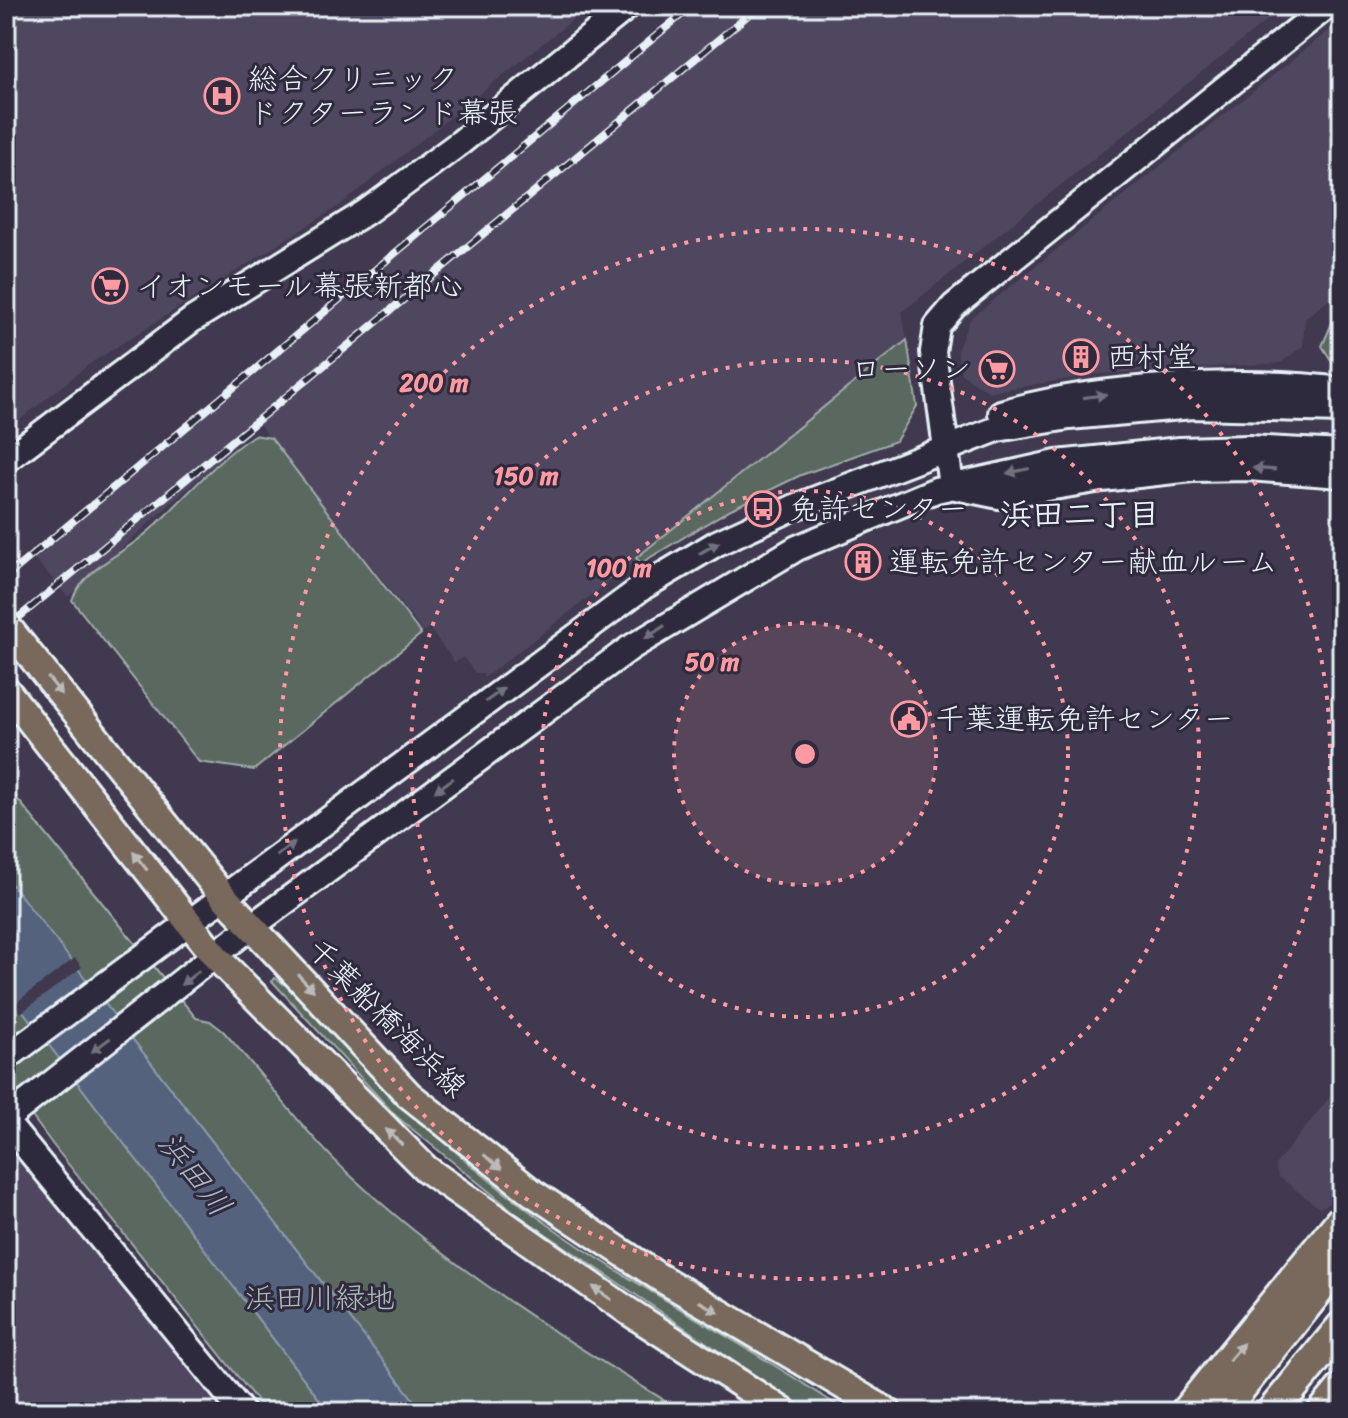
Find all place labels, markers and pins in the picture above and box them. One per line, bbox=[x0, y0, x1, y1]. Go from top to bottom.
place label: 総合クリニック ドクターランド幕張 bbox=[248, 52, 517, 140]
hospital icon: 総合クリニック ドクターランド幕張 bbox=[203, 77, 241, 115]
place label: イオンモール幕張新都心 bbox=[136, 259, 463, 313]
supermarket icon: イオンモール幕張新都心 bbox=[91, 267, 129, 305]
place label: 西村堂 bbox=[1107, 330, 1197, 384]
building icon: 西村堂 bbox=[1062, 338, 1100, 376]
place label: ローソン bbox=[851, 342, 971, 396]
supermarket icon: ローソン bbox=[978, 350, 1016, 388]
place label: 免許センター bbox=[789, 482, 968, 536]
bus stop icon: 免許センター bbox=[744, 490, 782, 528]
place label: 運転免許センター献血ルーム bbox=[889, 535, 1278, 589]
building icon: 運転免許センター献血ルーム bbox=[844, 543, 882, 581]
place label: 千葉運転免許センター bbox=[935, 692, 1234, 746]
public building icon: 千葉運転免許センター bbox=[890, 700, 928, 738]
centre of rings bbox=[791, 740, 819, 768]

